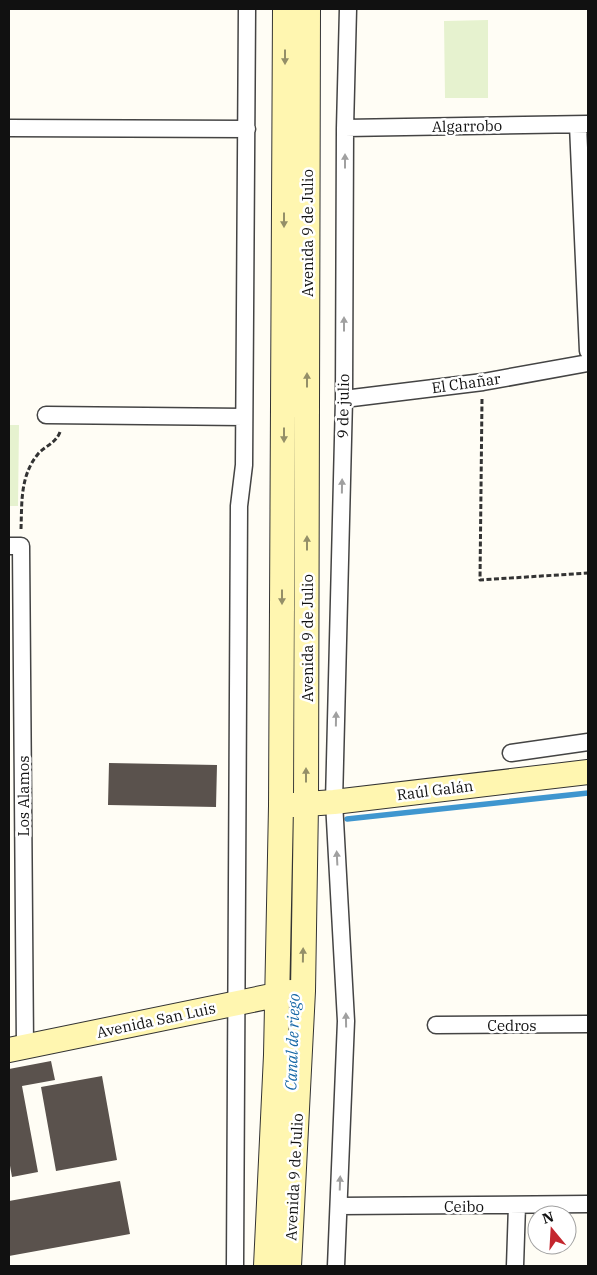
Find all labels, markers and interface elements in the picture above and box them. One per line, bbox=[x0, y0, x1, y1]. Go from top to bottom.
one-way arrow bbox=[281, 50, 289, 66]
street label: Algarrobo bbox=[432, 116, 502, 136]
one-way arrow bbox=[341, 153, 349, 169]
street label: Avenida 9 de Julio bbox=[298, 169, 317, 297]
one-way arrow bbox=[280, 212, 288, 228]
one-way arrow bbox=[340, 315, 348, 331]
street label: El Chañar bbox=[430, 369, 502, 397]
one-way arrow bbox=[303, 372, 311, 388]
street label: 9 de julio bbox=[333, 374, 353, 438]
one-way arrow bbox=[280, 427, 288, 443]
one-way arrow bbox=[338, 478, 346, 494]
one-way arrow bbox=[303, 535, 311, 551]
street label: Avenida 9 de Julio bbox=[298, 574, 317, 702]
one-way arrow bbox=[278, 590, 286, 606]
one-way arrow bbox=[332, 710, 340, 726]
street label: Los Alamos bbox=[14, 755, 33, 837]
one-way arrow bbox=[302, 767, 310, 783]
street label: Raúl Galán bbox=[396, 776, 475, 804]
one-way arrow bbox=[333, 850, 341, 866]
one-way arrow bbox=[299, 947, 307, 963]
water label: Canal de riego bbox=[280, 993, 304, 1091]
street label: Avenida San Luis bbox=[95, 998, 217, 1042]
one-way arrow bbox=[341, 1012, 349, 1028]
street label: Cedros bbox=[487, 1016, 537, 1035]
street label: Avenida 9 de Julio bbox=[281, 1113, 307, 1241]
one-way arrow bbox=[336, 1174, 344, 1190]
street label: Ceibo bbox=[444, 1197, 484, 1216]
north arrow bbox=[527, 1205, 577, 1255]
text: N bbox=[540, 1207, 556, 1228]

